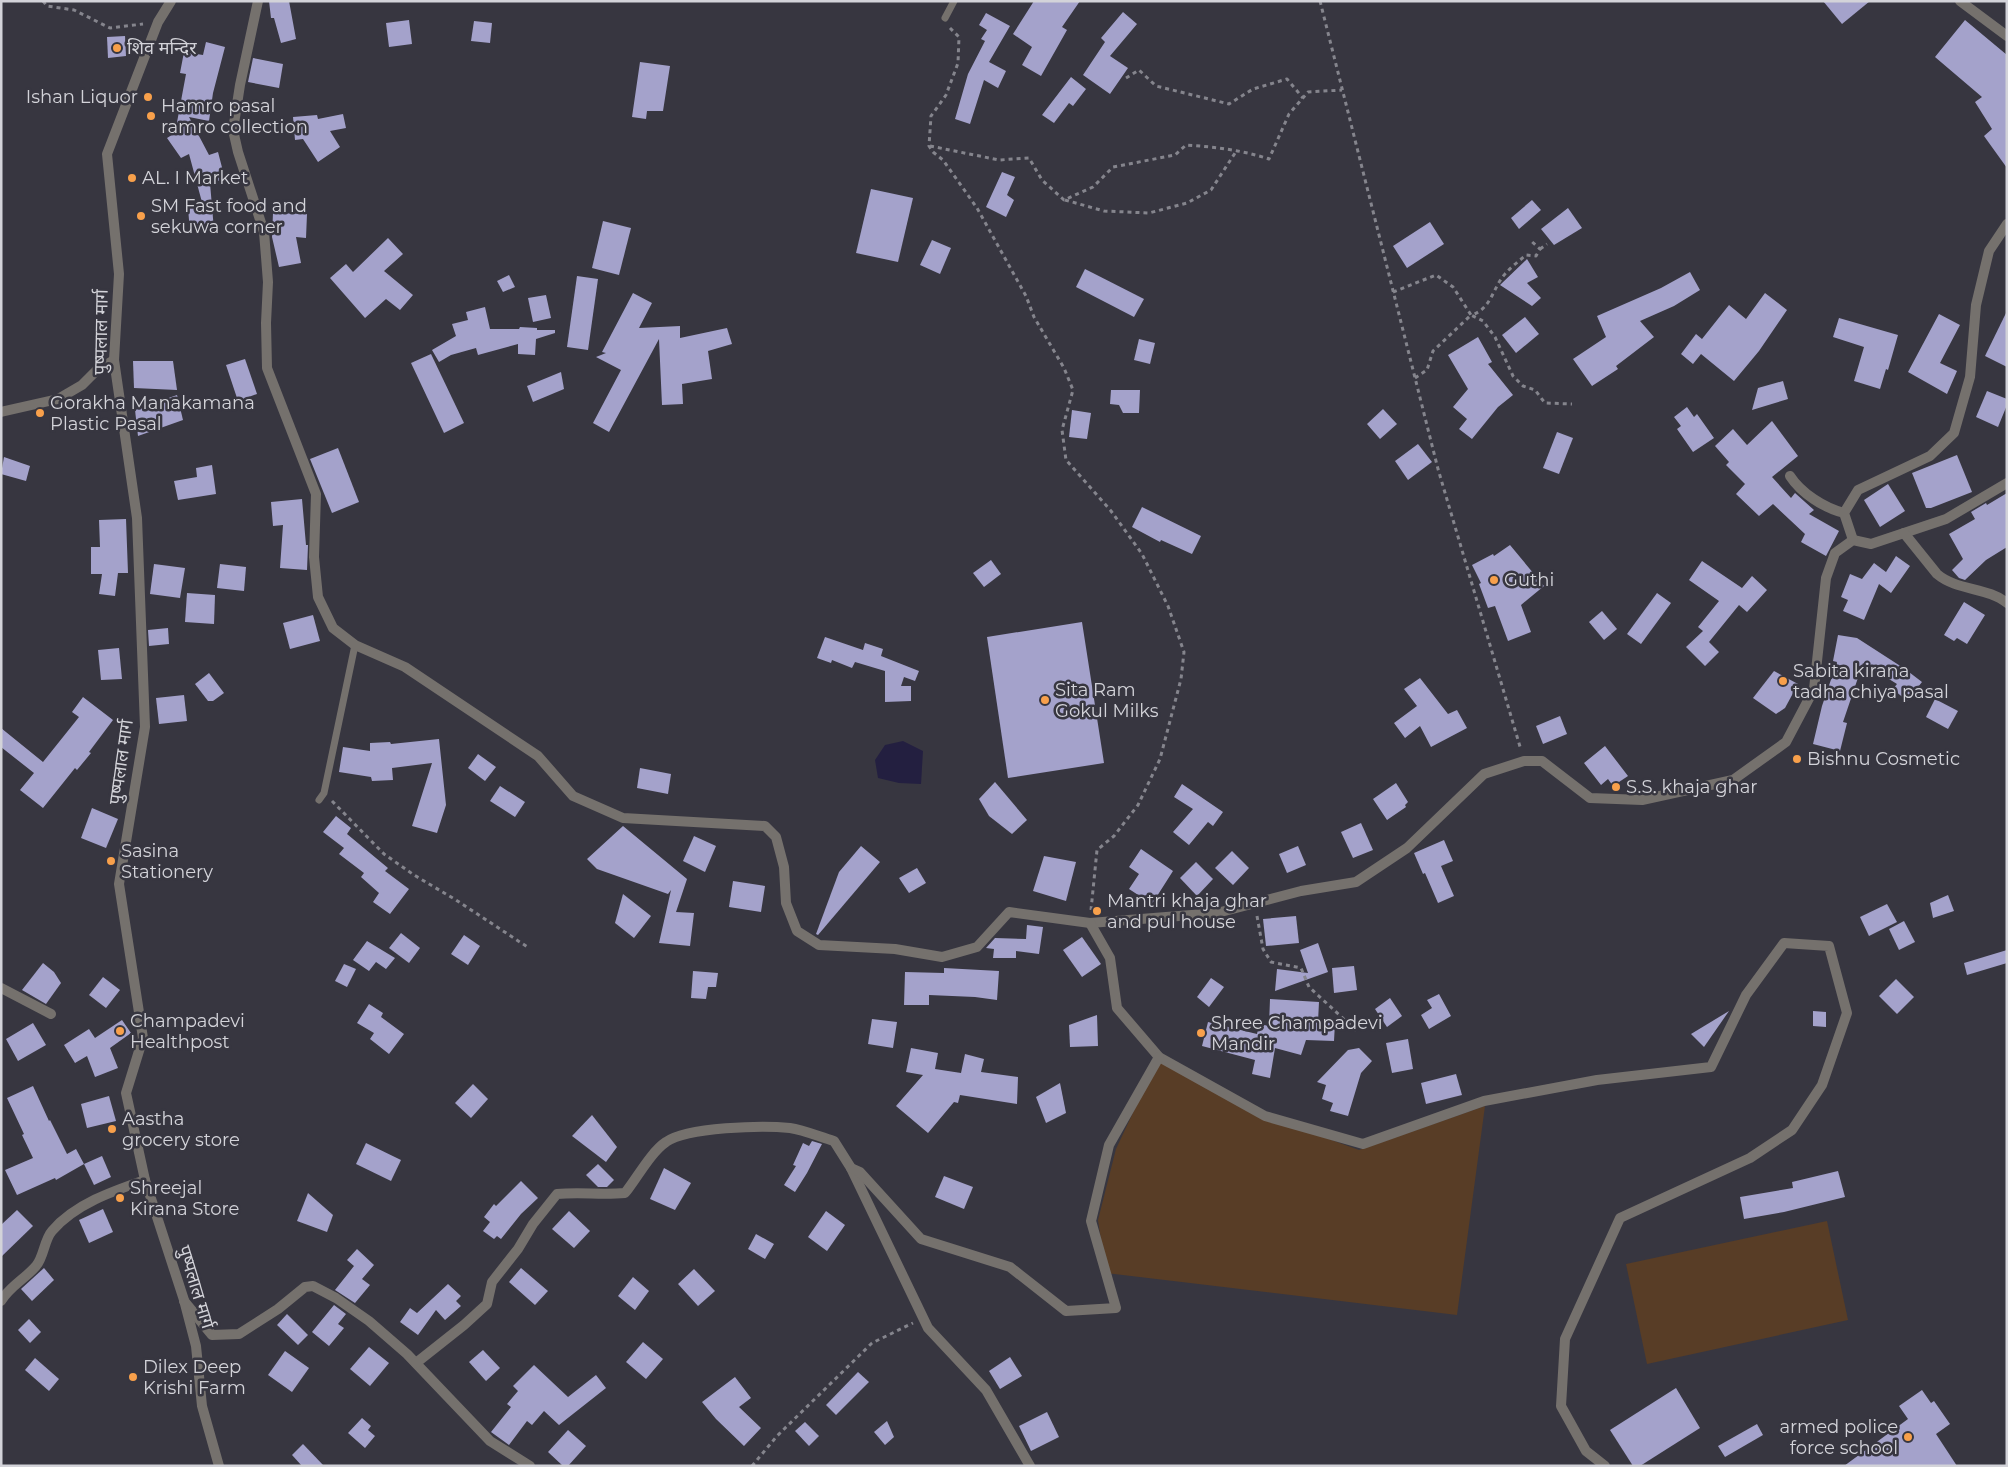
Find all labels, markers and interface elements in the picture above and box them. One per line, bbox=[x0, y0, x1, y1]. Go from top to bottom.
place label: शिव मन्दिर bbox=[127, 37, 197, 59]
marker: शिव मन्दिर bbox=[111, 42, 123, 54]
place label: Ishan Liquor bbox=[26, 86, 138, 108]
marker: Ishan Liquor bbox=[142, 91, 154, 103]
place label: Hamro pasal ramro collection bbox=[161, 95, 308, 138]
marker: Hamro pasal ramro collection bbox=[145, 110, 157, 122]
place label: AL. I Market bbox=[142, 167, 248, 189]
marker: AL. I Market bbox=[126, 172, 138, 184]
place label: SM Fast food and sekuwa corner bbox=[151, 195, 307, 238]
marker: SM Fast food and sekuwa corner bbox=[135, 210, 147, 222]
street label: पुष्पलाल मार्ग bbox=[89, 288, 114, 375]
place label: Gorakha Manakamana Plastic Pasal bbox=[50, 392, 255, 435]
marker: Gorakha Manakamana Plastic Pasal bbox=[34, 407, 46, 419]
place label: Guthi bbox=[1504, 569, 1554, 591]
marker: Guthi bbox=[1488, 574, 1500, 586]
place label: Sabita kirana tadha chiya pasal bbox=[1793, 660, 1949, 703]
marker: Sabita kirana tadha chiya pasal bbox=[1777, 675, 1789, 687]
place label: Sita Ram Gokul Milks bbox=[1055, 679, 1159, 722]
marker: Sita Ram Gokul Milks bbox=[1039, 694, 1051, 706]
street label: पुष्पलाल मार्ग bbox=[104, 717, 139, 806]
place label: Bishnu Cosmetic bbox=[1807, 748, 1960, 770]
marker: Bishnu Cosmetic bbox=[1791, 753, 1803, 765]
place label: S.S. khaja ghar bbox=[1626, 776, 1758, 798]
marker: S.S. khaja ghar bbox=[1610, 781, 1622, 793]
place label: Sasina Stationery bbox=[121, 840, 213, 883]
marker: Sasina Stationery bbox=[105, 855, 117, 867]
place label: Mantri khaja ghar and pul house bbox=[1107, 890, 1267, 933]
marker: Mantri khaja ghar and pul house bbox=[1091, 905, 1103, 917]
place label: Champadevi Healthpost bbox=[130, 1010, 245, 1053]
place label: Shree Champadevi Mandir bbox=[1211, 1012, 1383, 1055]
marker: Champadevi Healthpost bbox=[114, 1025, 126, 1037]
marker: Shree Champadevi Mandir bbox=[1195, 1027, 1207, 1039]
place label: Aastha grocery store bbox=[122, 1108, 240, 1151]
marker: Aastha grocery store bbox=[106, 1123, 118, 1135]
place label: Shreejal Kirana Store bbox=[130, 1177, 240, 1220]
marker: Shreejal Kirana Store bbox=[114, 1192, 126, 1204]
street label: पुष्पलाल मार्ग bbox=[172, 1243, 219, 1332]
place label: Dilex Deep Krishi Farm bbox=[143, 1356, 246, 1399]
marker: Dilex Deep Krishi Farm bbox=[127, 1371, 139, 1383]
place label: armed police force school bbox=[1779, 1416, 1898, 1459]
marker: armed police force school bbox=[1902, 1431, 1914, 1443]

